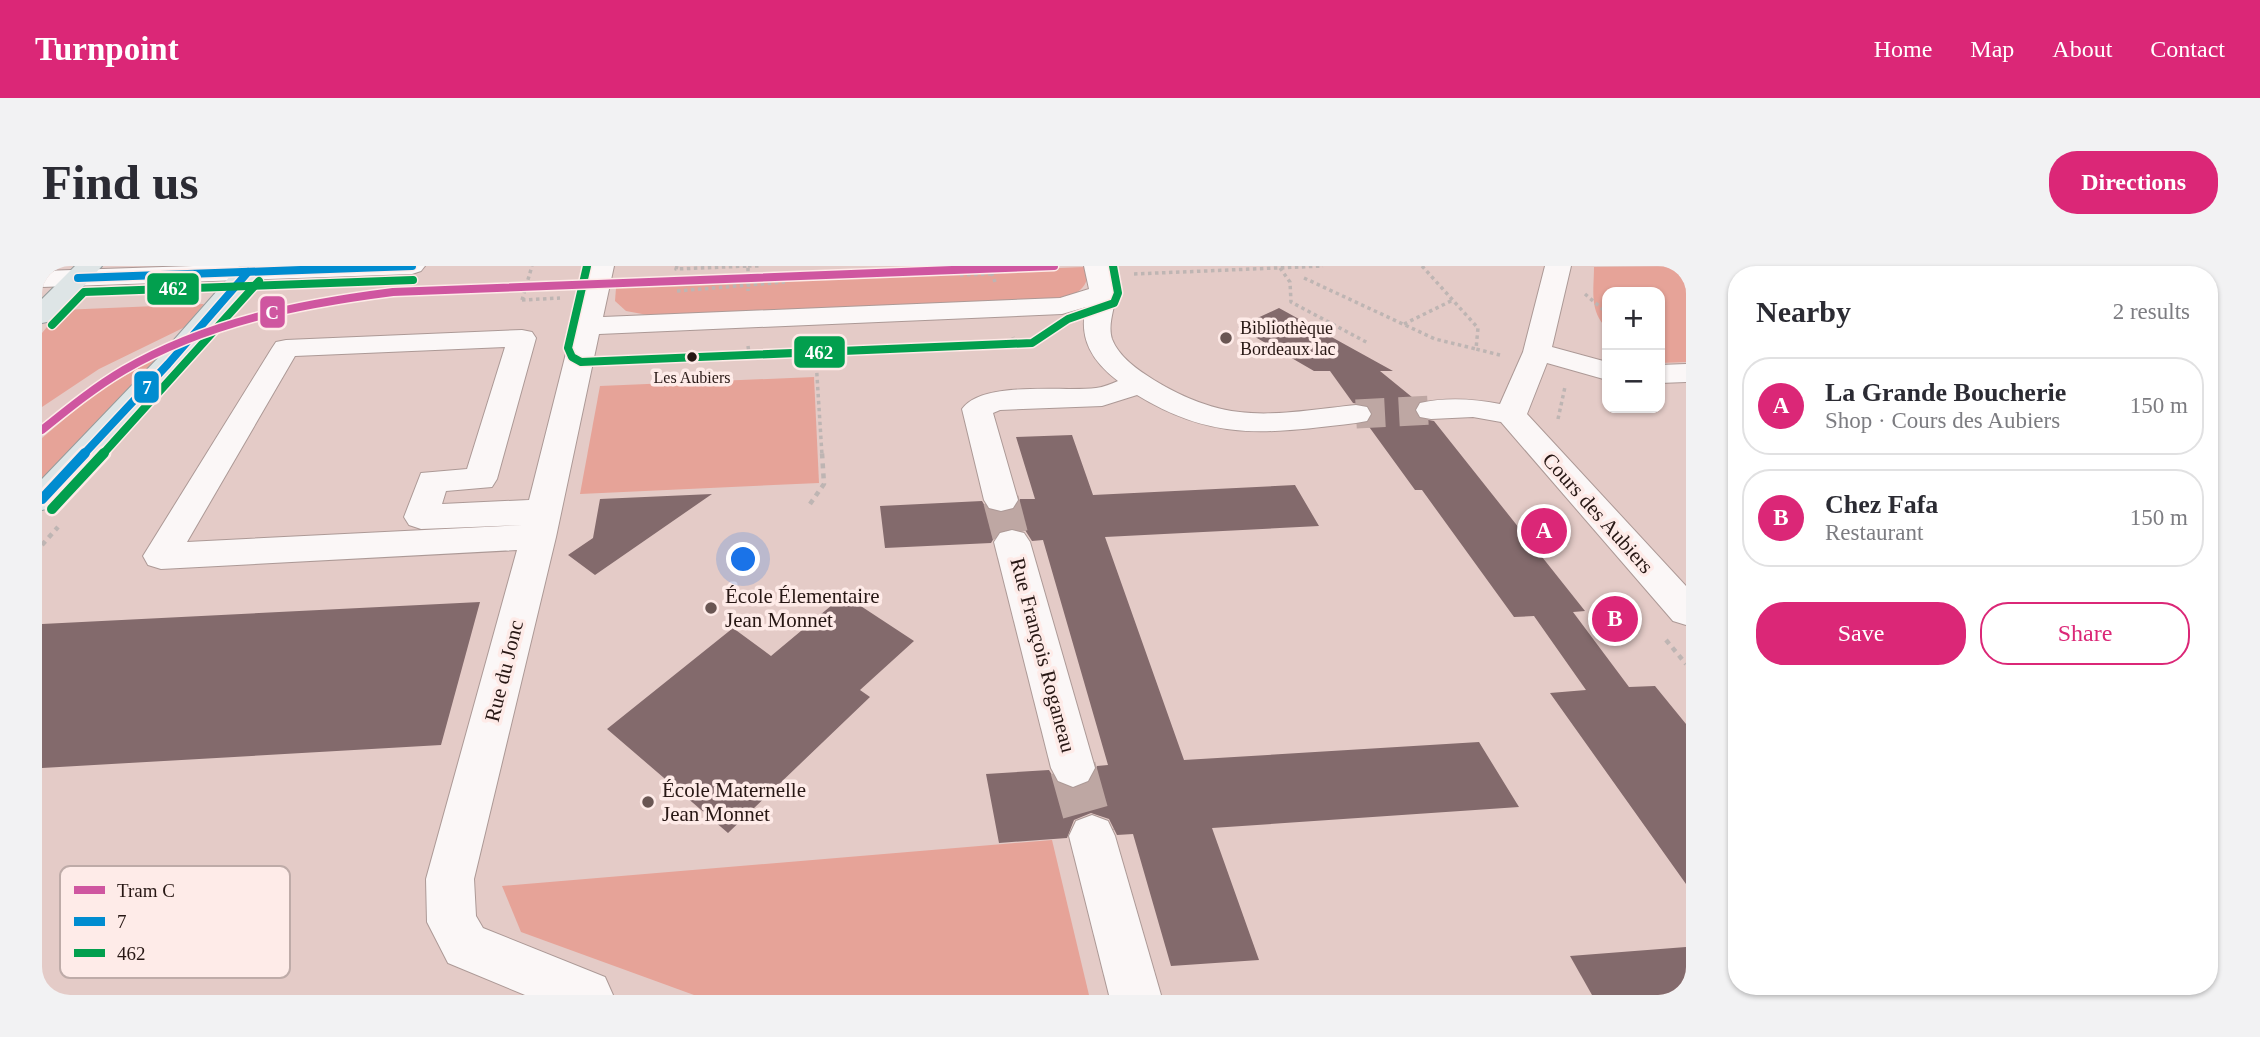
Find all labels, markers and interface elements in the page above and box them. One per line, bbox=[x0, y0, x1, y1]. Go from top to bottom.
text: Turnpoint bbox=[35, 31, 179, 67]
text: Home bbox=[1874, 36, 1932, 62]
text: Map bbox=[1970, 36, 2014, 62]
text: About bbox=[2052, 36, 2112, 62]
text: Contact bbox=[2150, 36, 2225, 62]
button: Directions bbox=[2049, 151, 2218, 214]
text: Find us bbox=[42, 155, 199, 210]
line badge: 462 bbox=[146, 272, 200, 306]
text: 462 bbox=[159, 278, 187, 299]
map controls bbox=[1602, 287, 1665, 413]
button: + bbox=[1602, 287, 1665, 350]
line badge: C bbox=[259, 295, 286, 329]
text: Nearby bbox=[1756, 295, 1851, 328]
text: 2 results bbox=[2113, 299, 2190, 324]
text: C bbox=[265, 302, 279, 323]
place label: Bibliothèque Bordeaux lac bbox=[1240, 318, 1335, 359]
marker: Bibliothèque Bordeaux lac bbox=[1218, 330, 1234, 346]
line badge: 462 bbox=[793, 335, 846, 369]
text: 462 bbox=[805, 342, 833, 363]
marker: Les Aubiers bbox=[685, 350, 699, 364]
button: − bbox=[1602, 350, 1665, 413]
place label: Les Aubiers bbox=[654, 369, 730, 386]
line badge: 7 bbox=[133, 370, 160, 404]
text: 7 bbox=[142, 377, 152, 398]
text: La Grande Boucherie bbox=[1825, 378, 2066, 407]
text: A bbox=[1773, 393, 1789, 418]
text: 150 m bbox=[2130, 393, 2188, 418]
text: Shop · Cours des Aubiers bbox=[1825, 408, 2060, 433]
street label: Cours des Aubiers bbox=[1537, 447, 1659, 579]
text: Chez Fafa bbox=[1825, 490, 1938, 519]
pin: A bbox=[1521, 505, 1567, 557]
text: B bbox=[1773, 505, 1789, 530]
text: 150 m bbox=[2130, 505, 2188, 530]
text: Restaurant bbox=[1825, 520, 1923, 545]
your location bbox=[726, 542, 760, 576]
street label: Rue François Roganeau bbox=[1005, 555, 1081, 755]
place label: École Élementaire Jean Monnet bbox=[725, 584, 880, 632]
pin: B bbox=[1592, 593, 1638, 645]
marker: École Élementaire Jean Monnet bbox=[703, 600, 719, 616]
button: Save bbox=[1756, 602, 1966, 665]
button: Share bbox=[1980, 602, 2190, 665]
street label: Rue du Jonc bbox=[480, 618, 528, 724]
place label: École Maternelle Jean Monnet bbox=[662, 778, 806, 826]
marker: École Maternelle Jean Monnet bbox=[640, 794, 656, 810]
legend bbox=[60, 866, 290, 978]
text: Tram C bbox=[117, 880, 175, 901]
text: 7 bbox=[117, 911, 127, 932]
text: 462 bbox=[117, 943, 146, 964]

